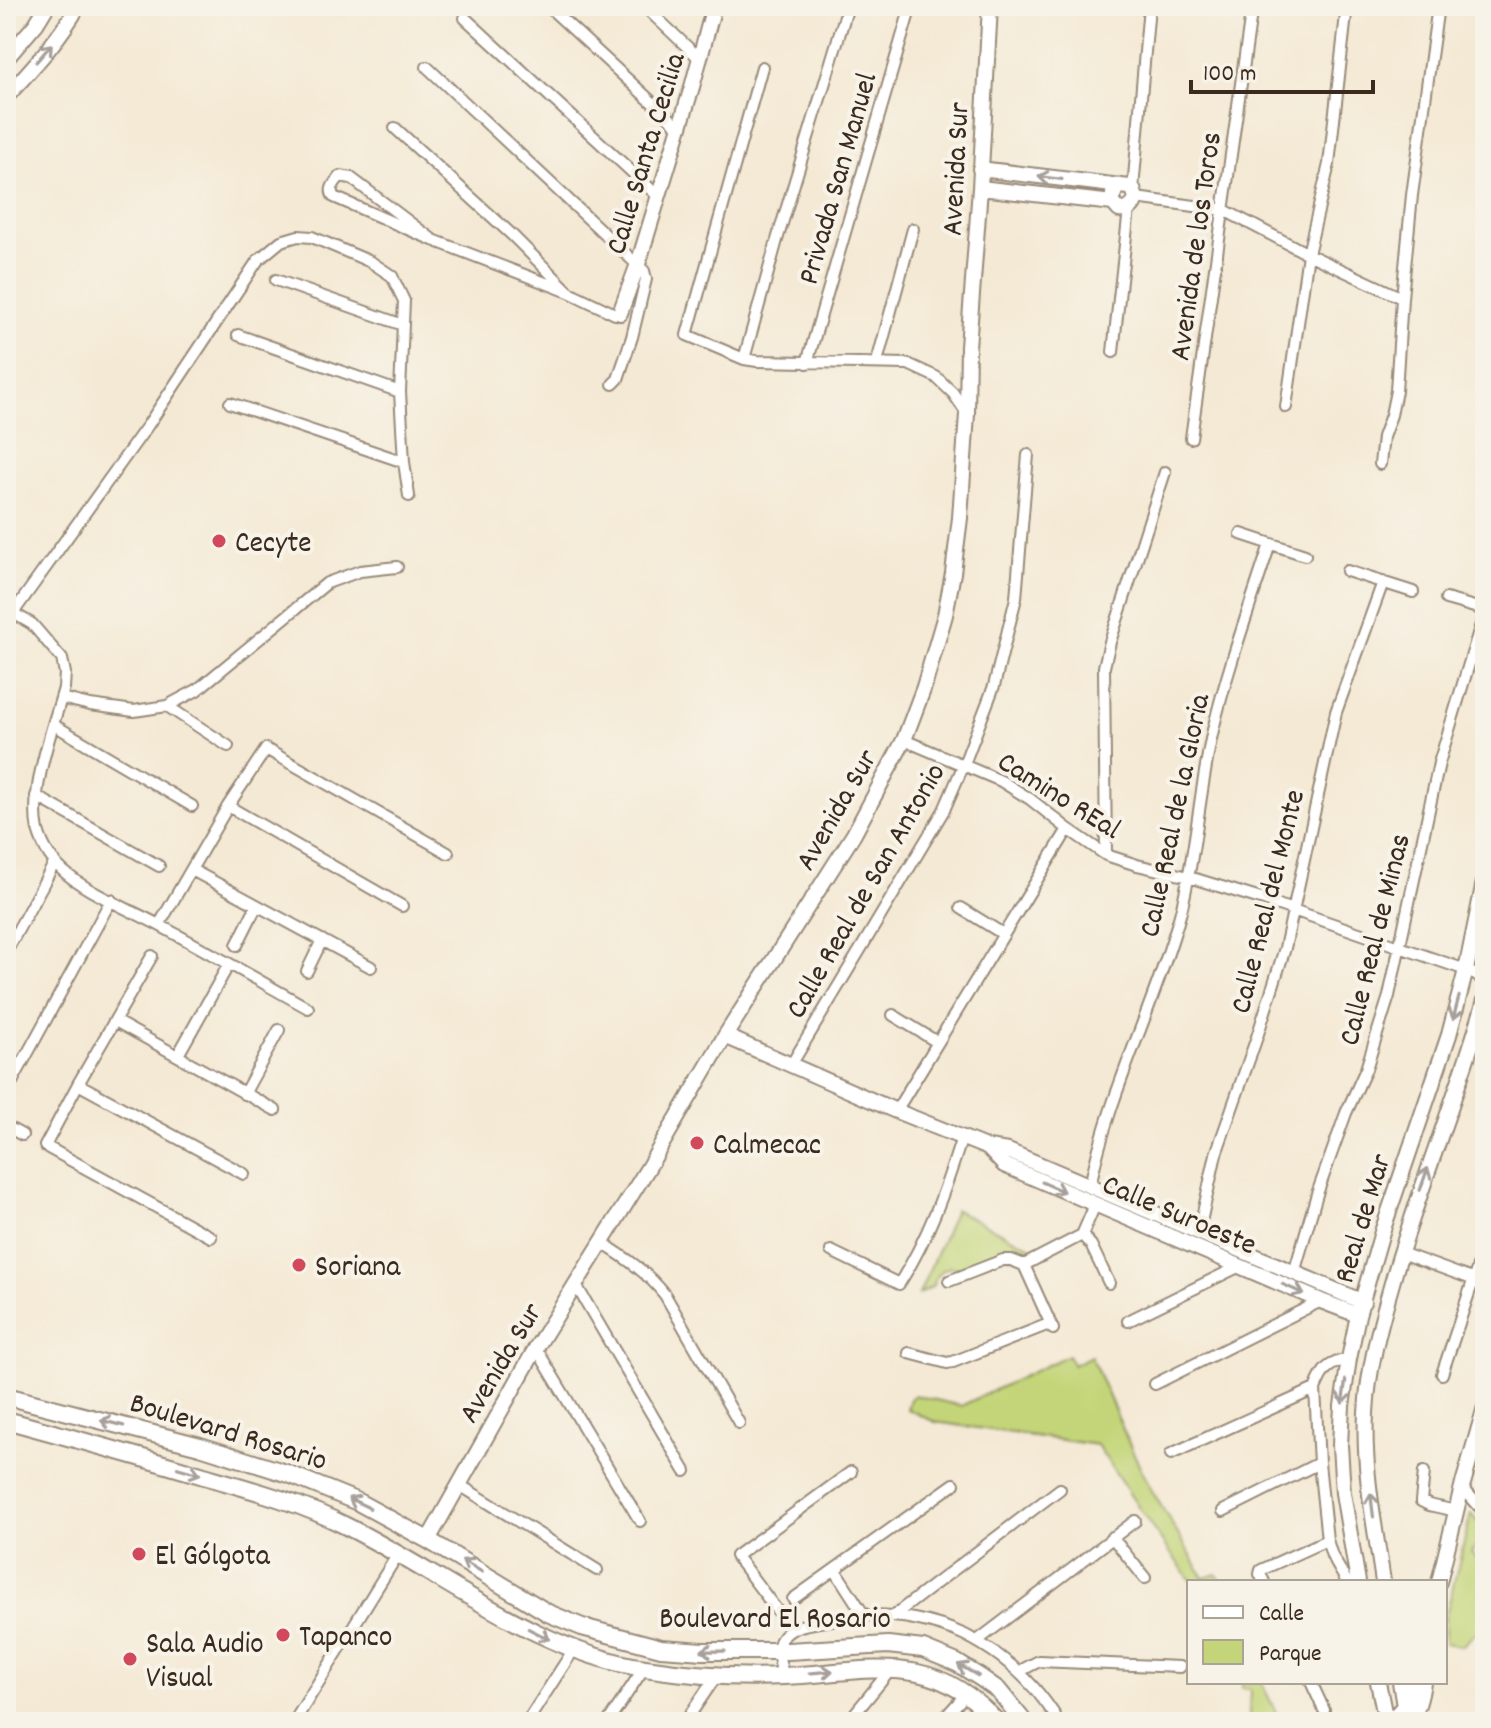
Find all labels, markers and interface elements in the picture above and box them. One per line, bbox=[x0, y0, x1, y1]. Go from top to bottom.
one-way arrow bbox=[35, 44, 53, 64]
scale bar bbox=[1191, 44, 1373, 94]
street label: Calle Santa Cecilia bbox=[597, 47, 700, 260]
text: 100 m bbox=[1203, 58, 1256, 92]
street label: Privada San Manuel bbox=[790, 68, 891, 290]
street label: Avenida Sur bbox=[934, 101, 983, 237]
street label: Avenida de los Toros bbox=[1161, 130, 1236, 364]
one-way arrow bbox=[1038, 170, 1063, 185]
place label: Cecyte bbox=[235, 524, 312, 567]
marker: Cecyte bbox=[210, 532, 228, 550]
street label: Calle Real de la Gloria bbox=[1131, 689, 1224, 942]
street label: Avenida Sur bbox=[787, 743, 891, 880]
street label: Camino REal bbox=[987, 743, 1128, 853]
street label: Calle Real de San Antonio bbox=[777, 757, 959, 1028]
street label: Calle Real del Monte bbox=[1222, 786, 1319, 1019]
street label: Calle Real de Minas bbox=[1330, 830, 1424, 1051]
one-way arrow bbox=[1448, 994, 1463, 1020]
place label: Calmecac bbox=[713, 1126, 821, 1169]
marker: Calmecac bbox=[688, 1134, 706, 1152]
street label: Real de Mar bbox=[1325, 1150, 1405, 1289]
street label: Calle Suroeste bbox=[1094, 1165, 1262, 1269]
one-way arrow bbox=[1418, 1166, 1433, 1191]
one-way arrow bbox=[1041, 1180, 1065, 1195]
place label: Soriana bbox=[315, 1248, 401, 1291]
marker: Soriana bbox=[290, 1256, 308, 1274]
one-way arrow bbox=[1280, 1282, 1304, 1297]
street label: Avenida Sur bbox=[450, 1296, 556, 1433]
one-way arrow bbox=[1336, 1379, 1351, 1404]
street label: Boulevard Rosario bbox=[124, 1384, 332, 1485]
one-way arrow bbox=[100, 1415, 126, 1430]
one-way arrow bbox=[176, 1465, 201, 1479]
one-way arrow bbox=[1364, 1492, 1379, 1519]
one-way arrow bbox=[347, 1495, 371, 1510]
place label: El Gólgota bbox=[155, 1537, 271, 1580]
marker: El Gólgota bbox=[130, 1545, 148, 1563]
one-way arrow bbox=[461, 1558, 484, 1574]
legend bbox=[1187, 1580, 1447, 1684]
text: Calle bbox=[1259, 1598, 1304, 1632]
street label: Boulevard El Rosario bbox=[659, 1600, 891, 1643]
place label: Tapanco bbox=[299, 1618, 392, 1661]
place label: Sala Audio Visual bbox=[146, 1625, 264, 1702]
marker: Tapanco bbox=[274, 1626, 292, 1644]
one-way arrow bbox=[527, 1627, 551, 1642]
text: Parque bbox=[1259, 1638, 1322, 1672]
one-way arrow bbox=[700, 1643, 727, 1658]
marker: Sala Audio Visual bbox=[121, 1650, 139, 1668]
one-way arrow bbox=[957, 1662, 980, 1678]
one-way arrow bbox=[807, 1665, 834, 1680]

